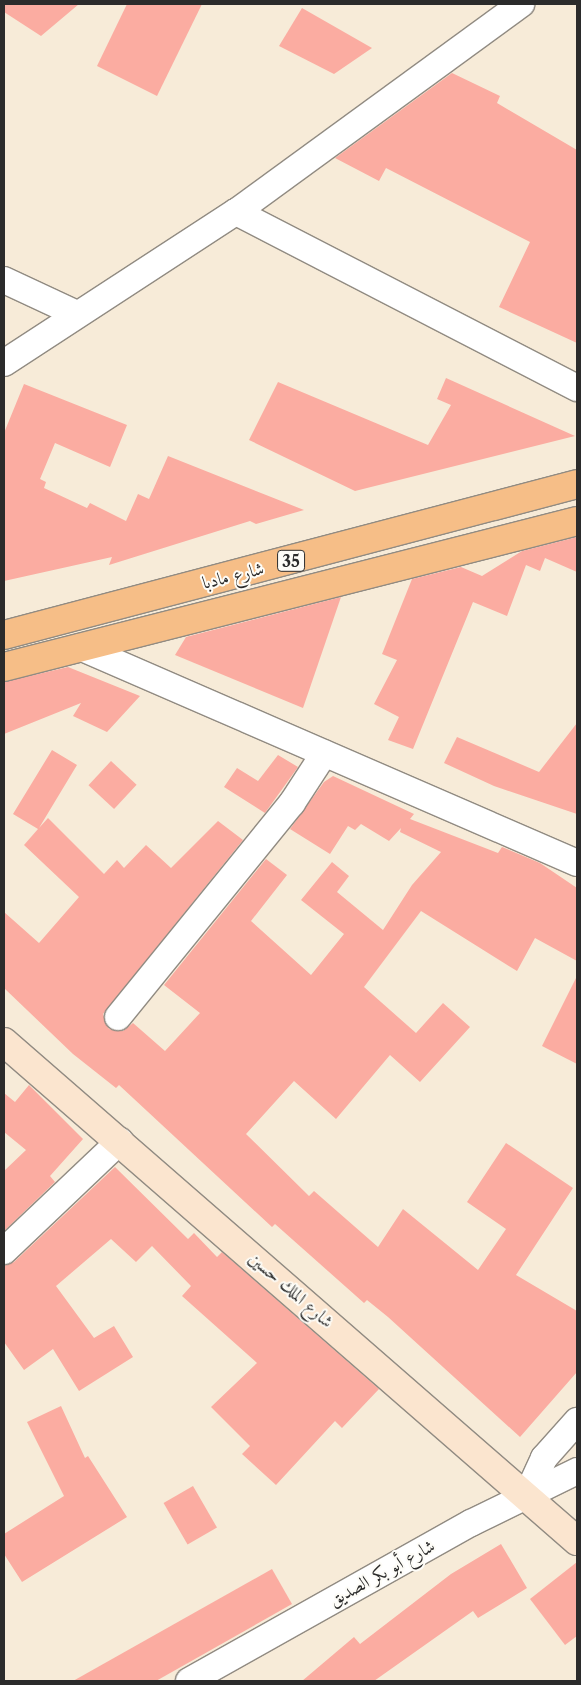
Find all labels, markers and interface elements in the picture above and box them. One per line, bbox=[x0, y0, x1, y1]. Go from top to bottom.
road number: 35 bbox=[276, 548, 306, 574]
street label: شارع مادبا bbox=[200, 558, 266, 594]
street label: شارع الملك حسين bbox=[244, 1247, 338, 1333]
street label: شارع أبو بكر الصديق bbox=[325, 1535, 439, 1611]

